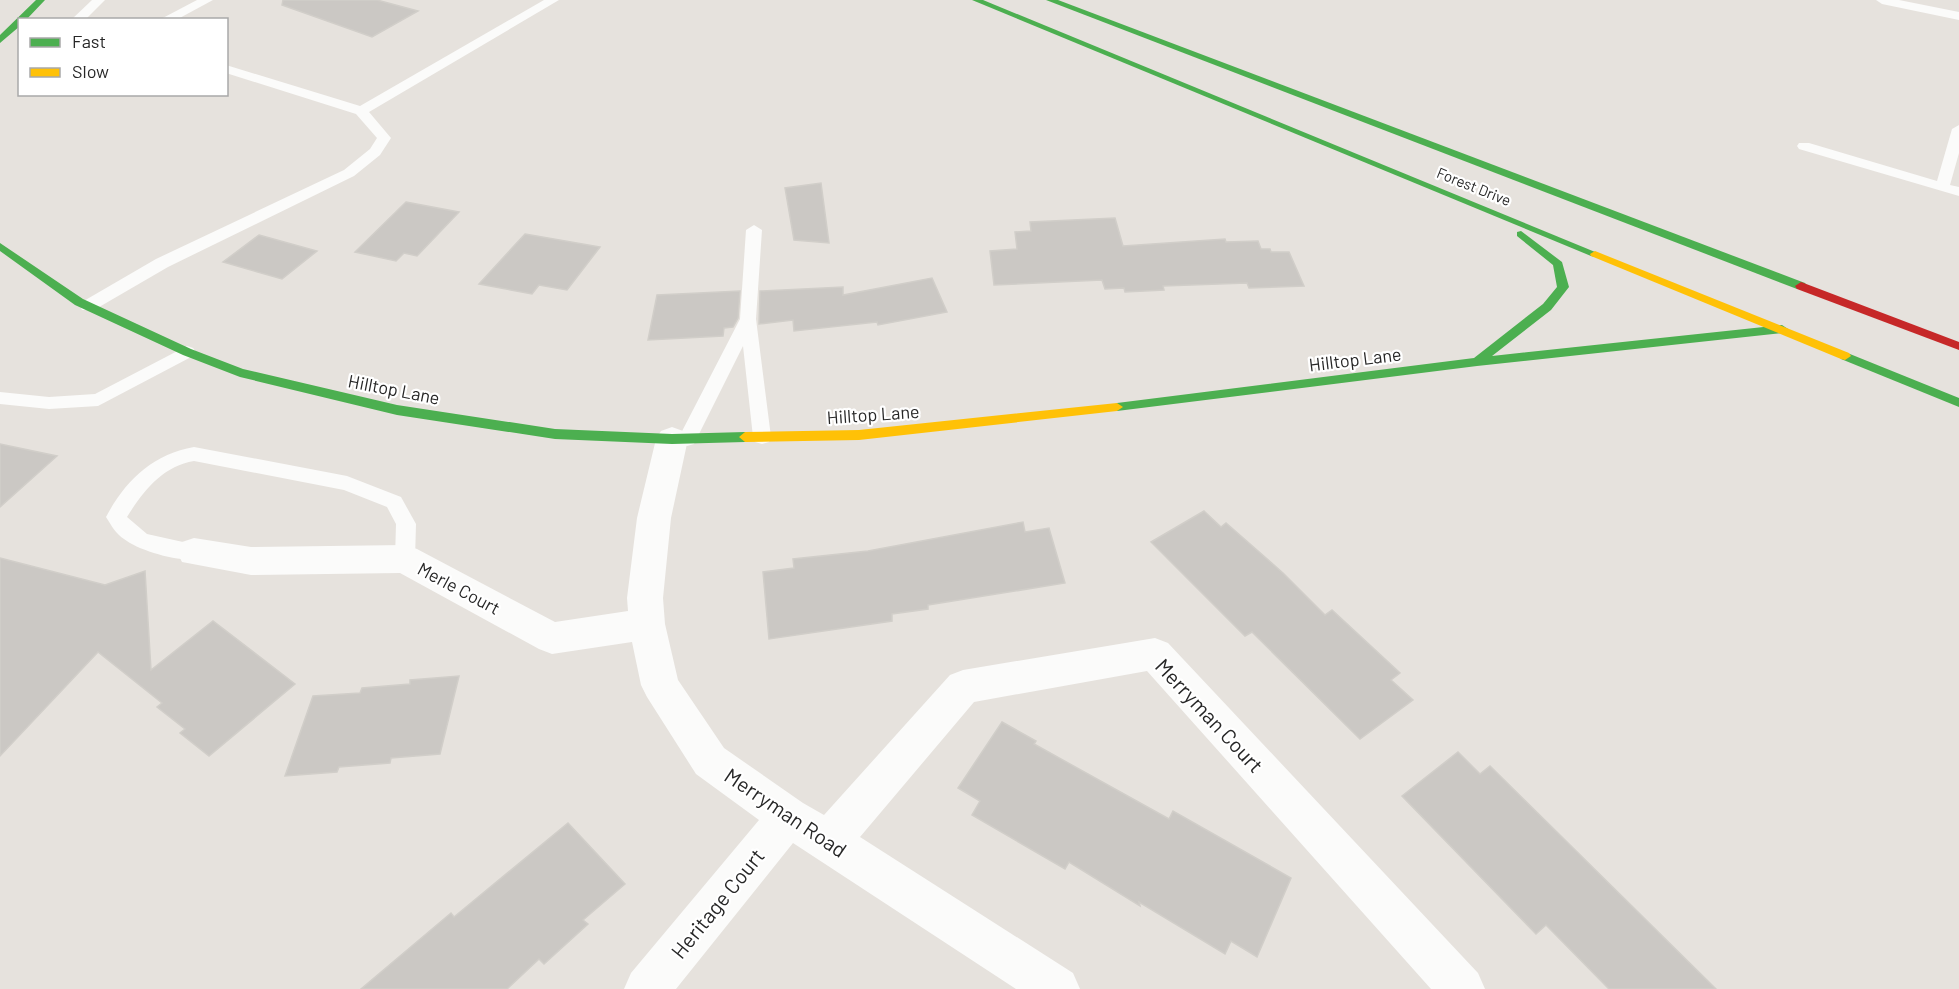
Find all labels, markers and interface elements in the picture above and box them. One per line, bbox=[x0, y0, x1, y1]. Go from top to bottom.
legend bbox=[18, 18, 228, 96]
text: Fast bbox=[72, 30, 106, 52]
text: Slow bbox=[72, 60, 109, 82]
street label: Forest Drive bbox=[1434, 163, 1514, 209]
street label: Hilltop Lane bbox=[1308, 342, 1402, 376]
street label: Hilltop Lane bbox=[346, 369, 442, 409]
street label: Hilltop Lane bbox=[826, 400, 920, 428]
street label: Merle Court bbox=[414, 557, 504, 619]
street label: Merryman Court bbox=[1151, 653, 1269, 777]
street label: Merryman Road bbox=[720, 762, 852, 862]
street label: Heritage Court bbox=[665, 843, 769, 963]

